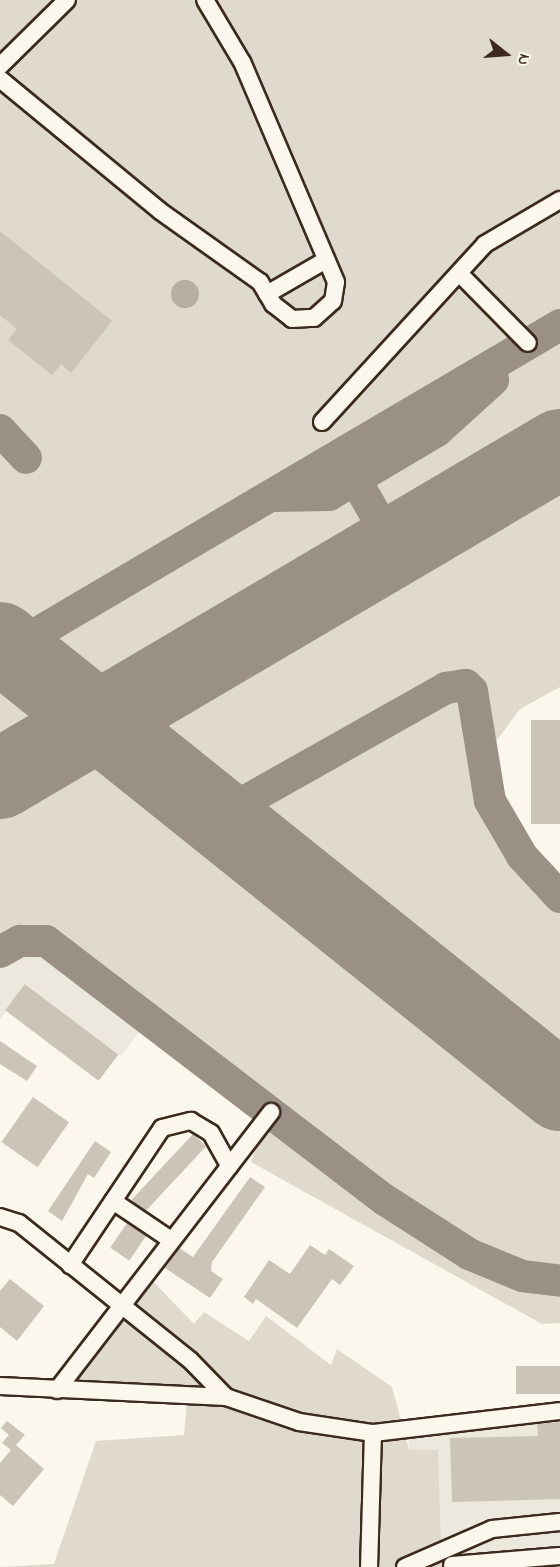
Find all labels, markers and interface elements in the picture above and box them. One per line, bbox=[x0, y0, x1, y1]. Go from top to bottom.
north arrow bbox=[476, 24, 536, 84]
text: N bbox=[510, 51, 536, 68]

